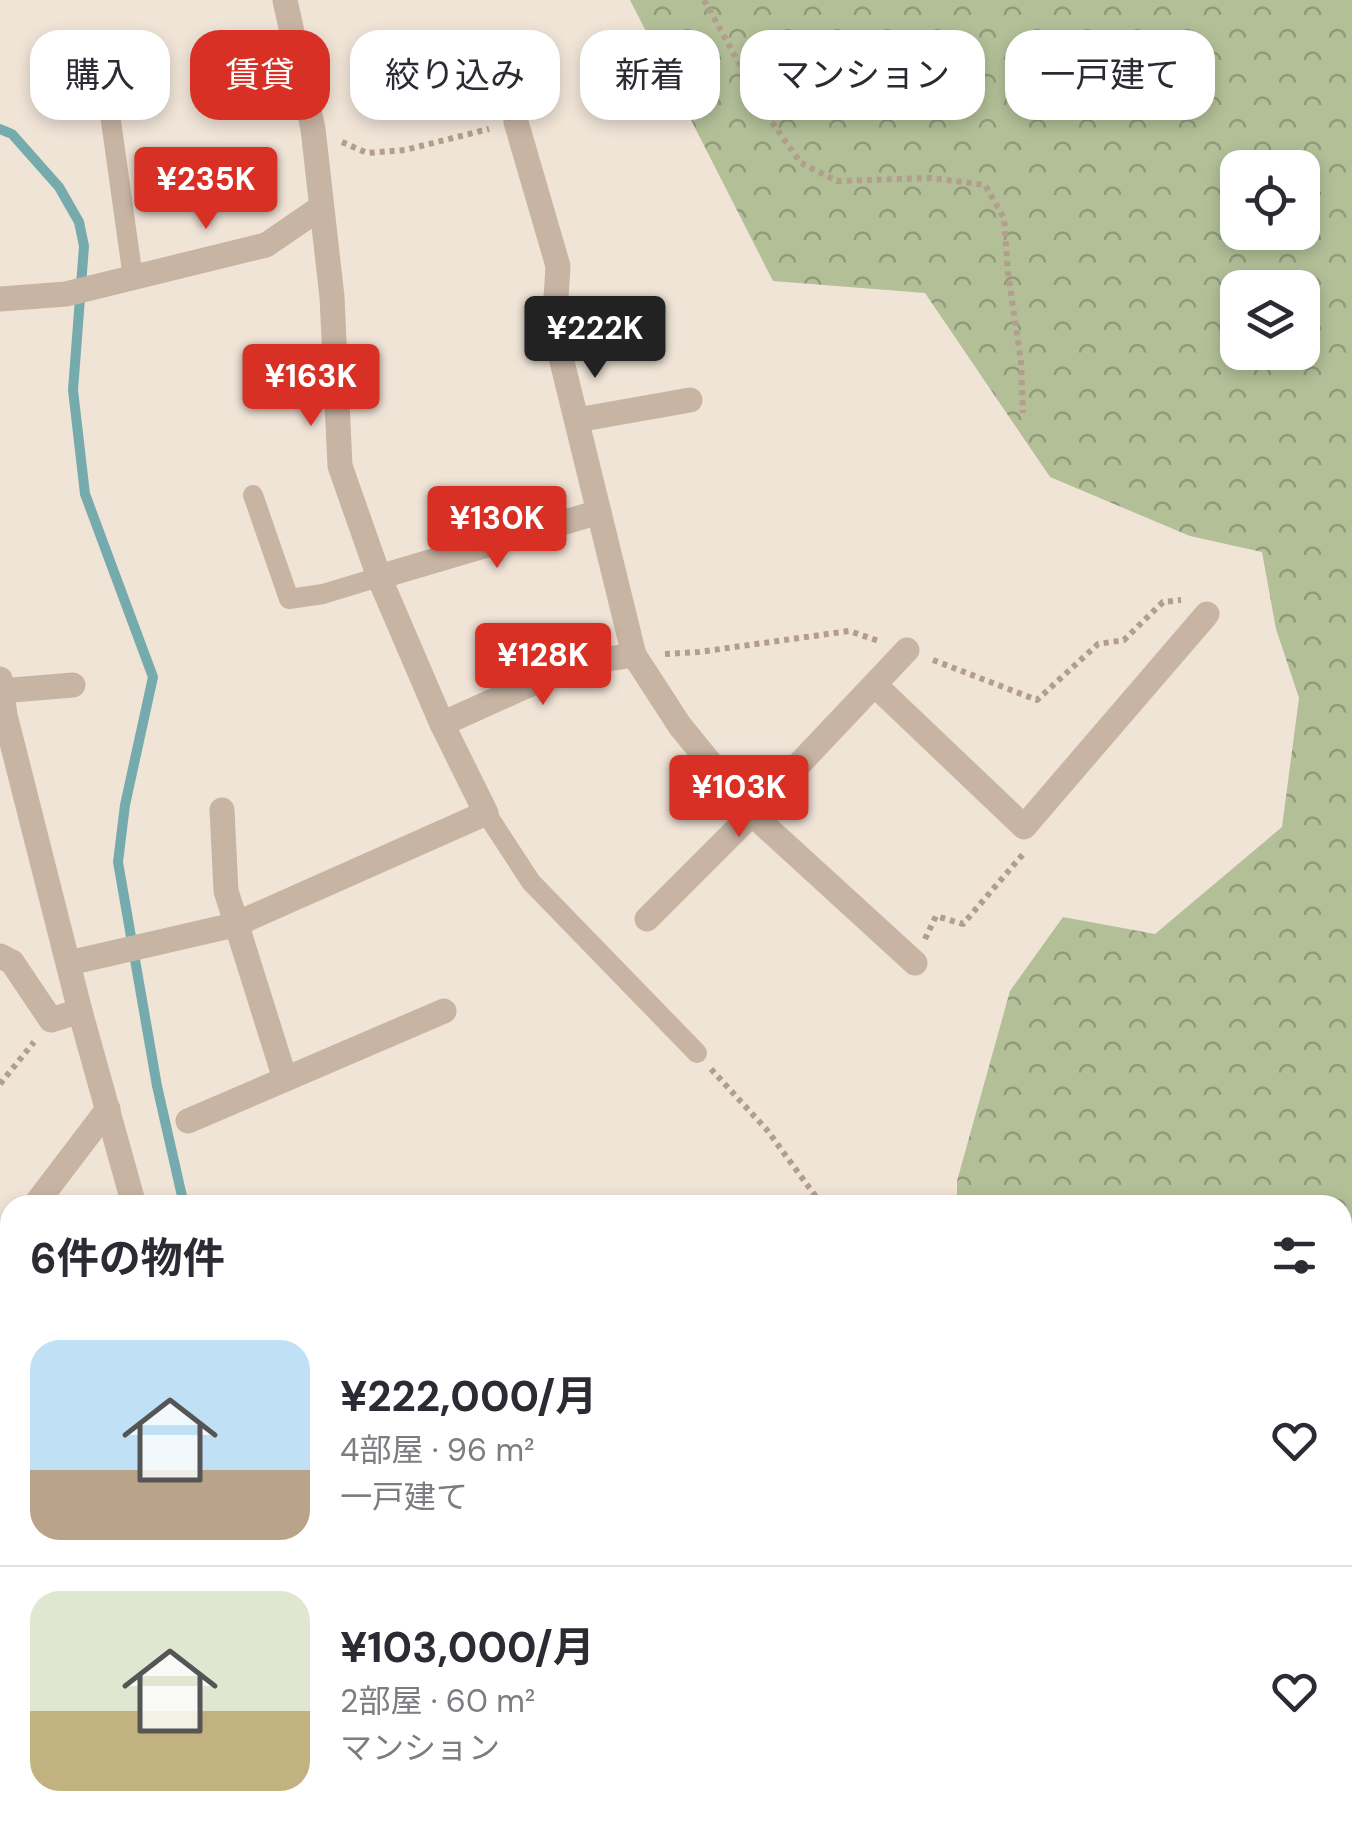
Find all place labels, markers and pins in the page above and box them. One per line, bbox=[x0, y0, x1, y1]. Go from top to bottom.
pin: ¥235K bbox=[136, 147, 276, 232]
pin: ¥222K bbox=[525, 296, 665, 381]
pin: ¥163K bbox=[241, 344, 381, 429]
pin: ¥130K bbox=[427, 486, 567, 571]
pin: ¥128K bbox=[473, 623, 613, 708]
pin: ¥103K bbox=[669, 755, 809, 840]

